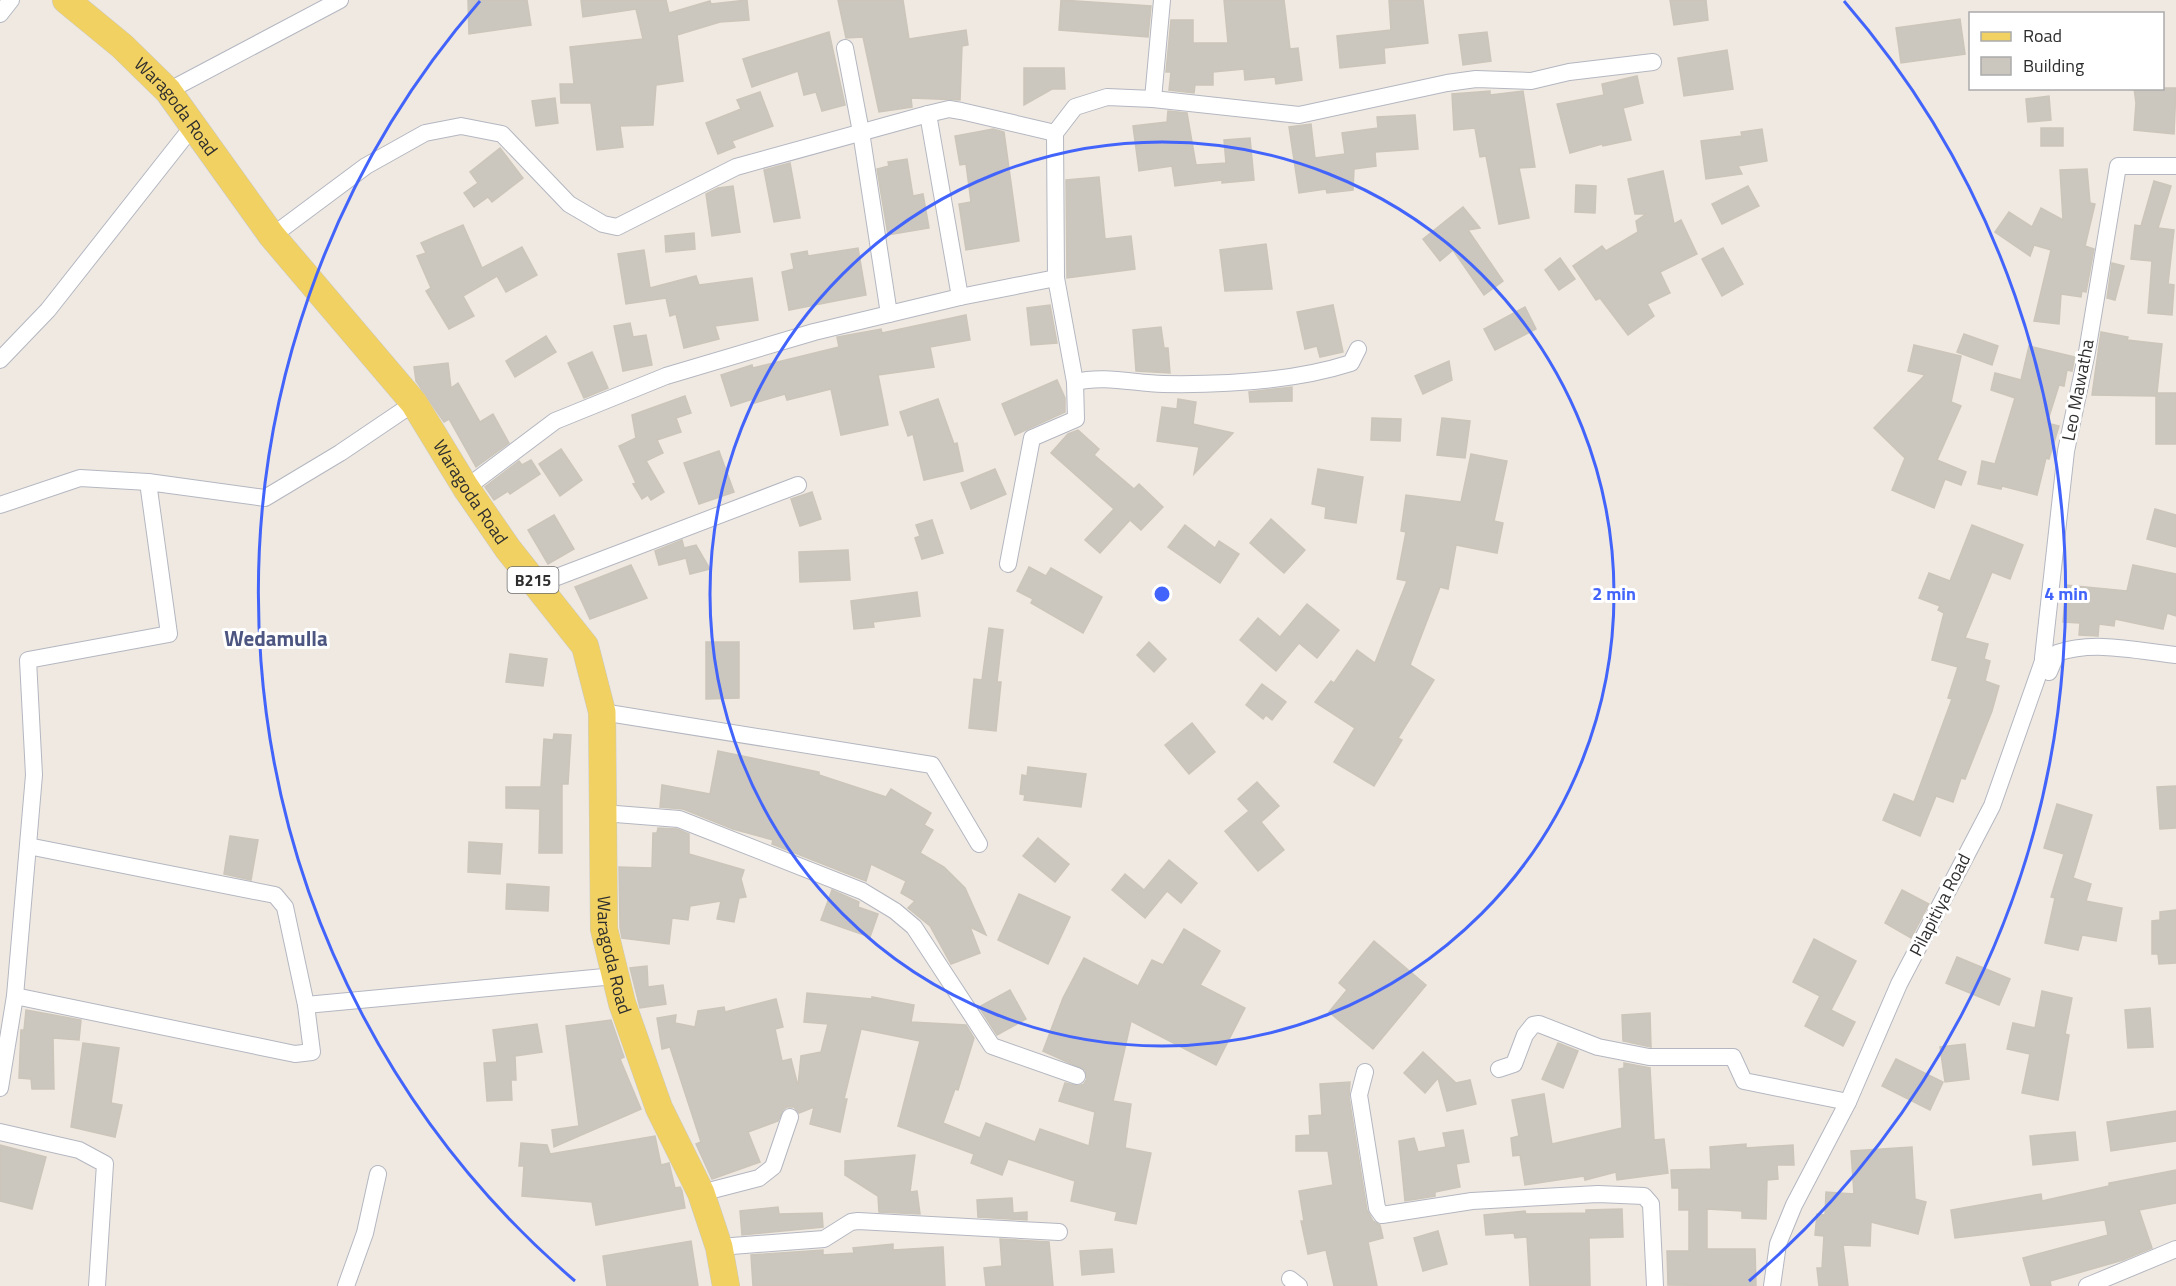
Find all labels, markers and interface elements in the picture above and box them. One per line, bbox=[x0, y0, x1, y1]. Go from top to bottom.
legend bbox=[1969, 12, 2164, 90]
text: Road bbox=[2023, 22, 2062, 49]
street label: Waragoda Road bbox=[128, 51, 224, 161]
text: Building bbox=[2023, 52, 2084, 79]
street label: Leo Mawatha bbox=[2054, 337, 2101, 443]
street label: Waragoda Road bbox=[427, 434, 515, 550]
road number: B215 bbox=[508, 567, 558, 593]
text: 2 min bbox=[1592, 580, 1636, 607]
text: 4 min bbox=[2044, 580, 2088, 607]
centre of rings bbox=[1152, 584, 1172, 604]
district label: Wedamulla bbox=[224, 622, 328, 654]
street label: Pilapitiya Road bbox=[1902, 849, 1977, 961]
street label: Waragoda Road bbox=[591, 896, 639, 1018]

